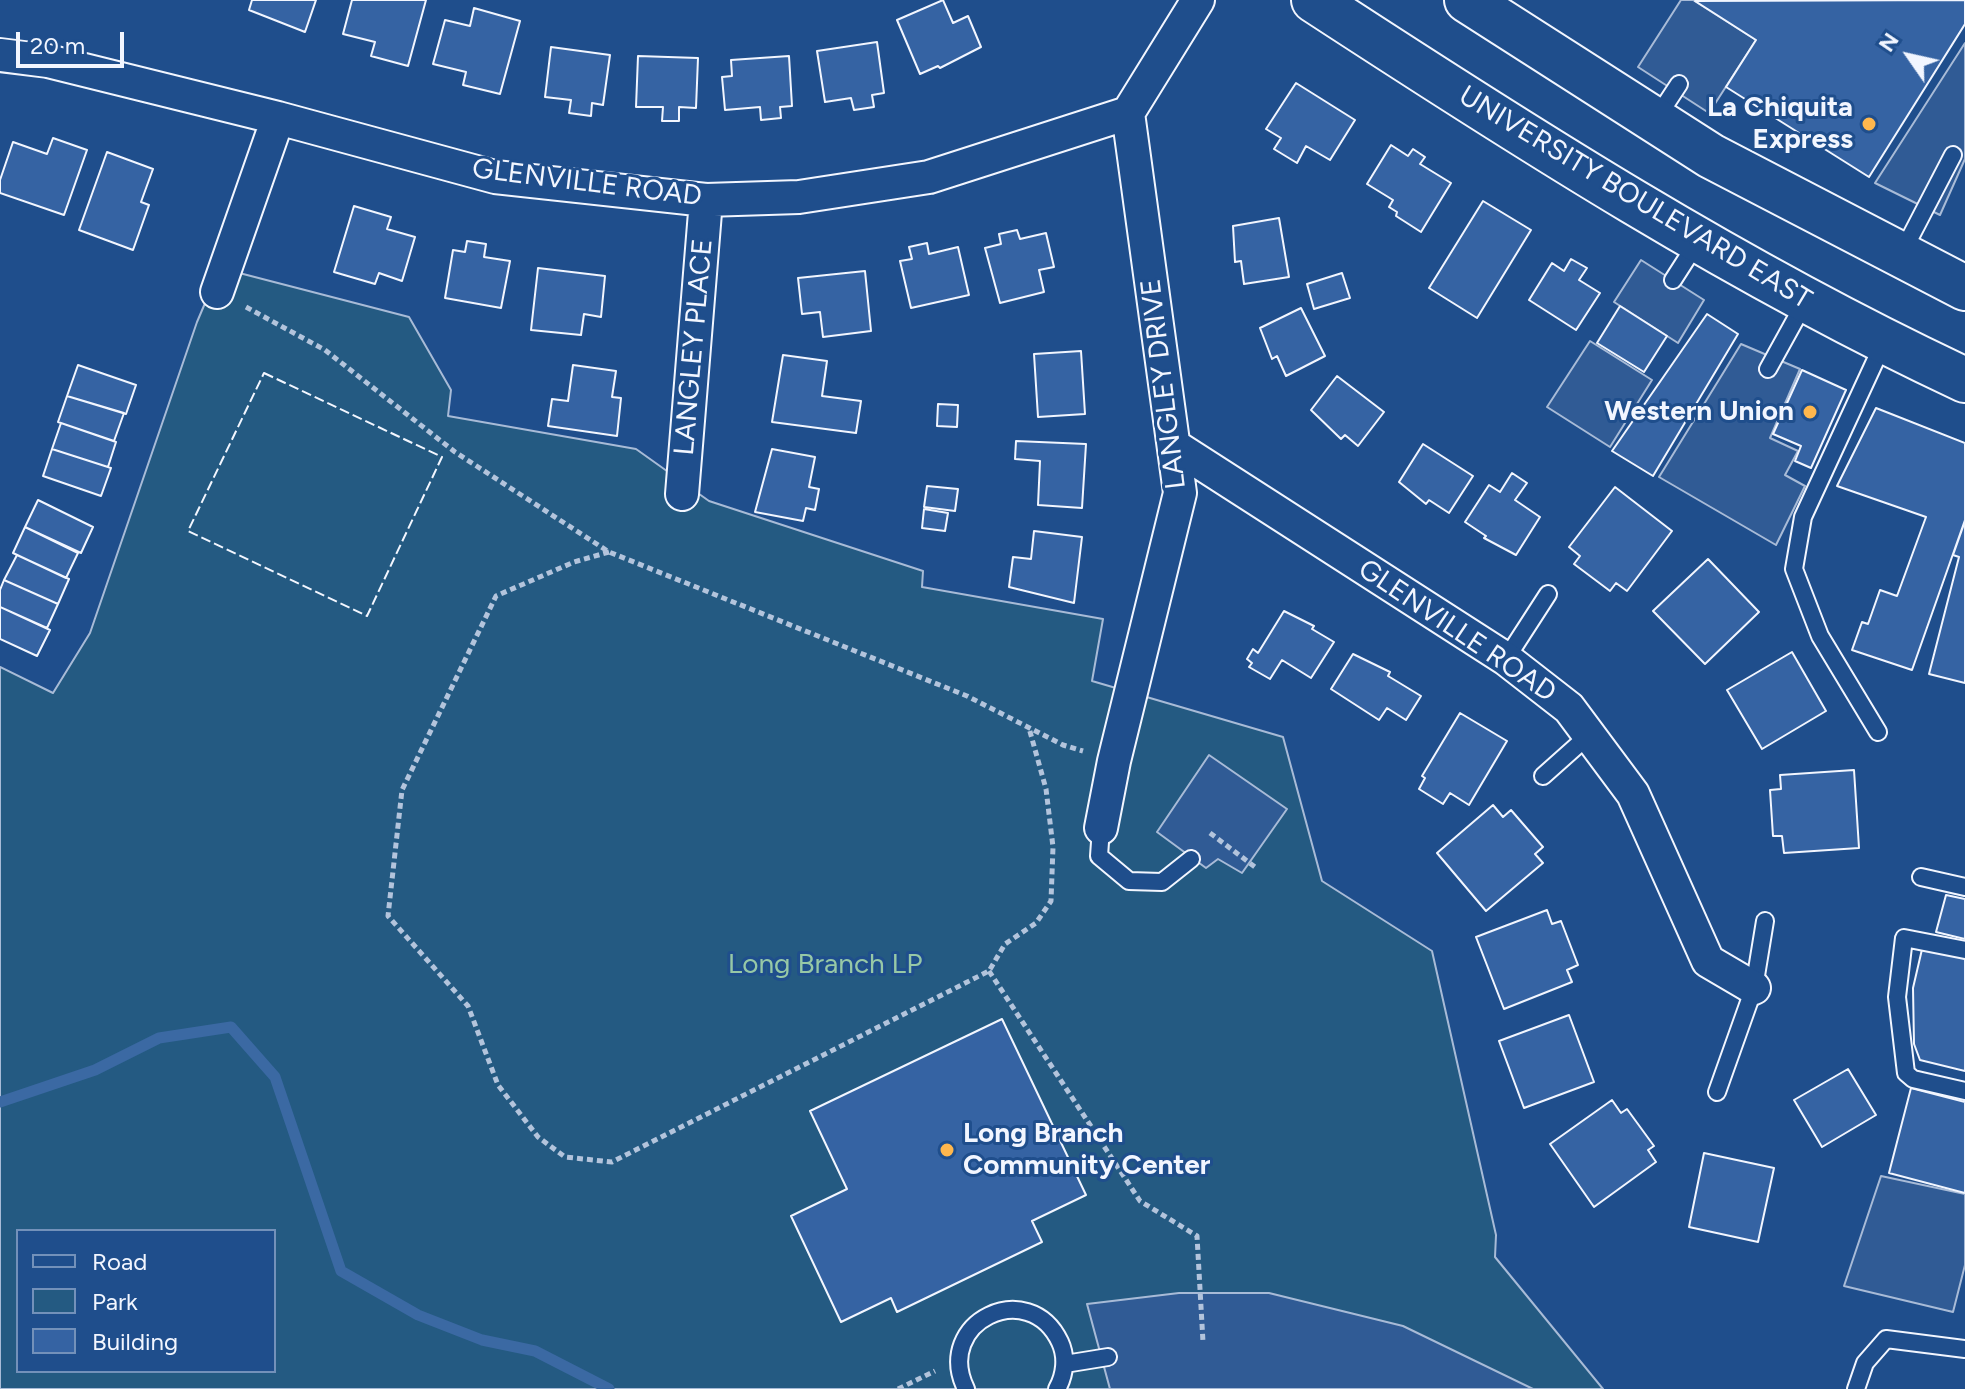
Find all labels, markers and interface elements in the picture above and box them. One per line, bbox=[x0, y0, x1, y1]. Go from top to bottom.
scale bar bbox=[20, 16, 128, 66]
north arrow bbox=[1869, 16, 1949, 96]
text: N bbox=[1873, 28, 1905, 57]
text: 20 m bbox=[30, 31, 85, 60]
street label: UNIVERSITY BOULEVARD EAST bbox=[1453, 79, 1817, 317]
place label: La Chiquita Express bbox=[1707, 91, 1853, 157]
marker: La Chiquita Express bbox=[1860, 115, 1878, 133]
street label: GLENVILLE ROAD bbox=[470, 152, 704, 214]
street label: LANGLEY PLACE bbox=[668, 237, 720, 457]
street label: LANGLEY DRIVE bbox=[1134, 277, 1194, 491]
place label: Western Union bbox=[1604, 395, 1794, 429]
marker: Western Union bbox=[1801, 403, 1819, 421]
street label: GLENVILLE ROAD bbox=[1352, 552, 1562, 710]
park label: Long Branch LP bbox=[728, 948, 922, 982]
place label: Long Branch Community Center bbox=[963, 1117, 1210, 1183]
marker: Long Branch Community Center bbox=[938, 1141, 956, 1159]
legend bbox=[16, 1229, 276, 1373]
text: Road bbox=[92, 1247, 147, 1276]
text: Park bbox=[92, 1287, 138, 1316]
text: Building bbox=[92, 1327, 178, 1356]

